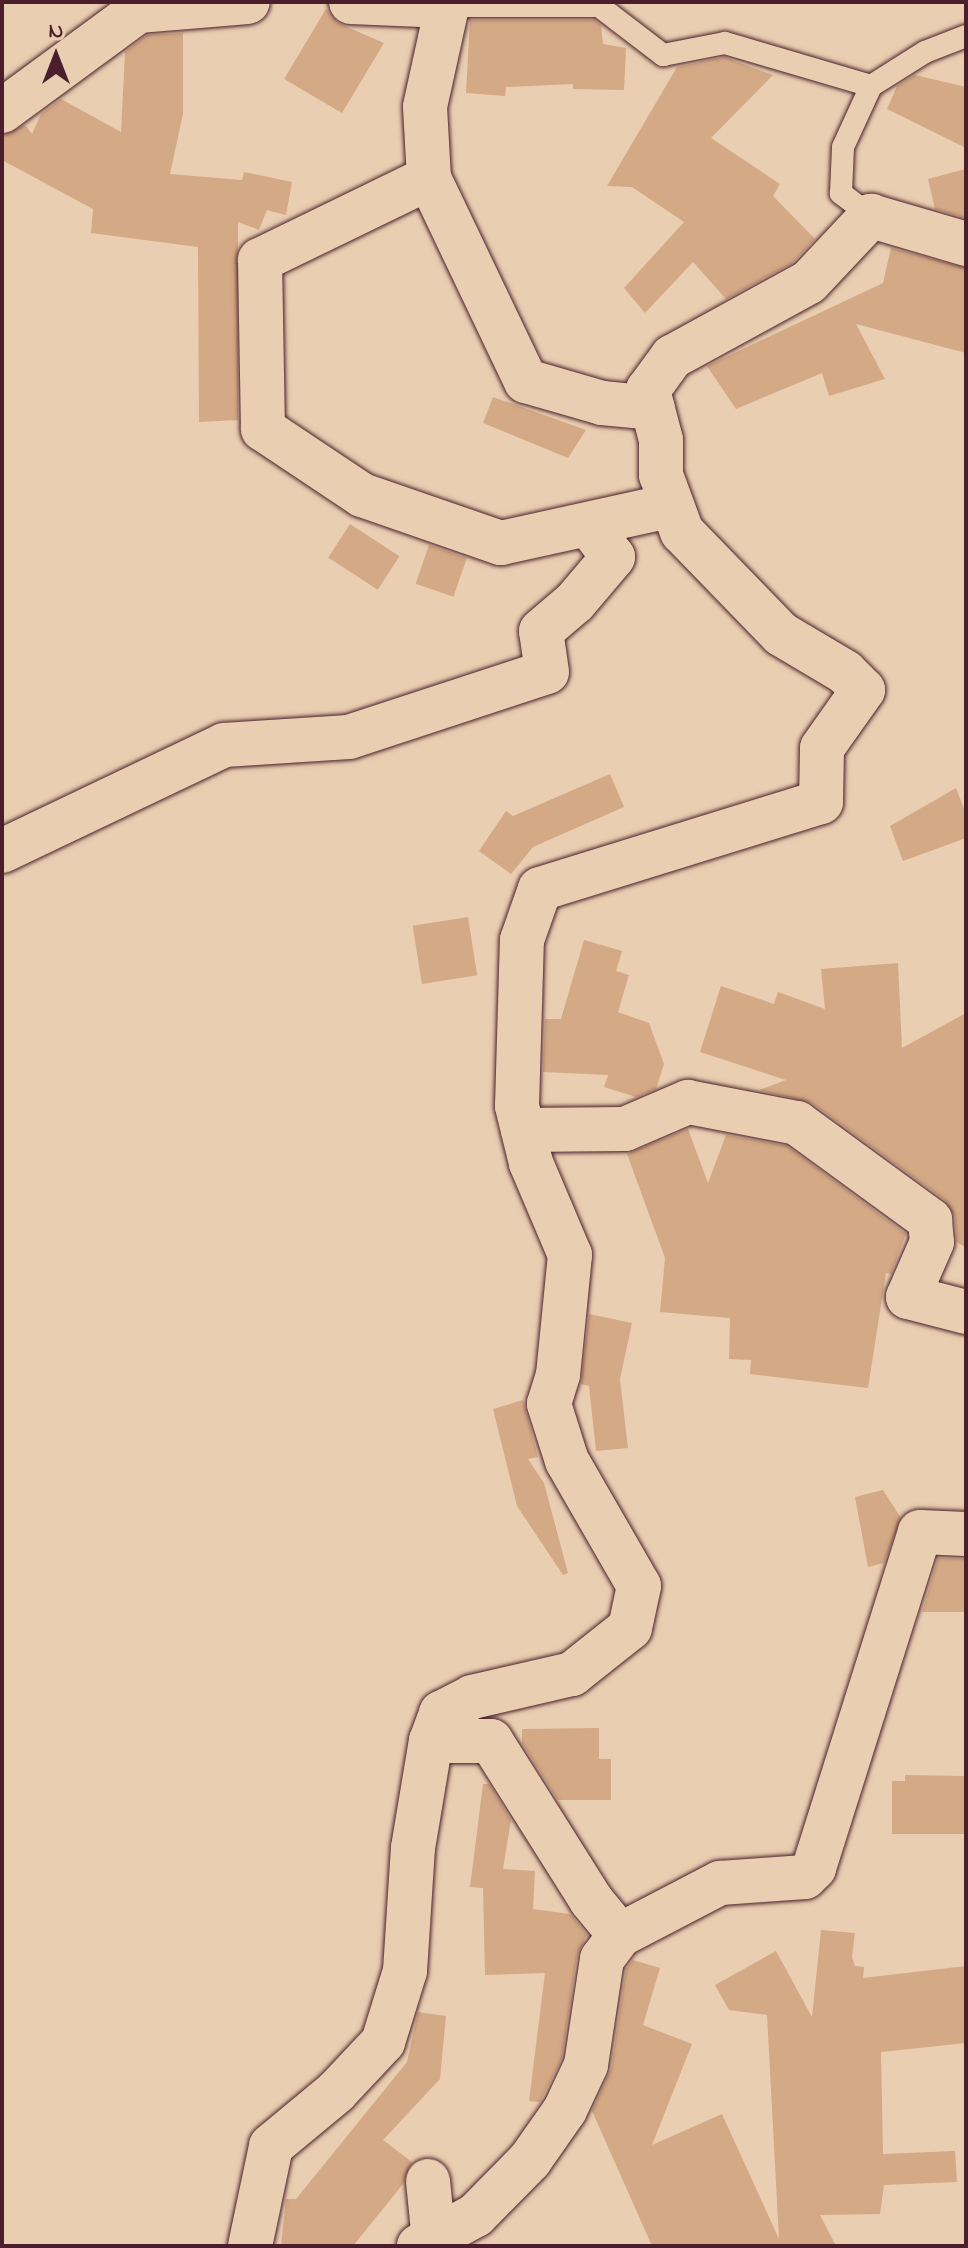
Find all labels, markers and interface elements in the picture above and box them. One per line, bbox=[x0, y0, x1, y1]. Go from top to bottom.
north arrow bbox=[16, 16, 96, 96]
text: N bbox=[49, 16, 63, 48]

